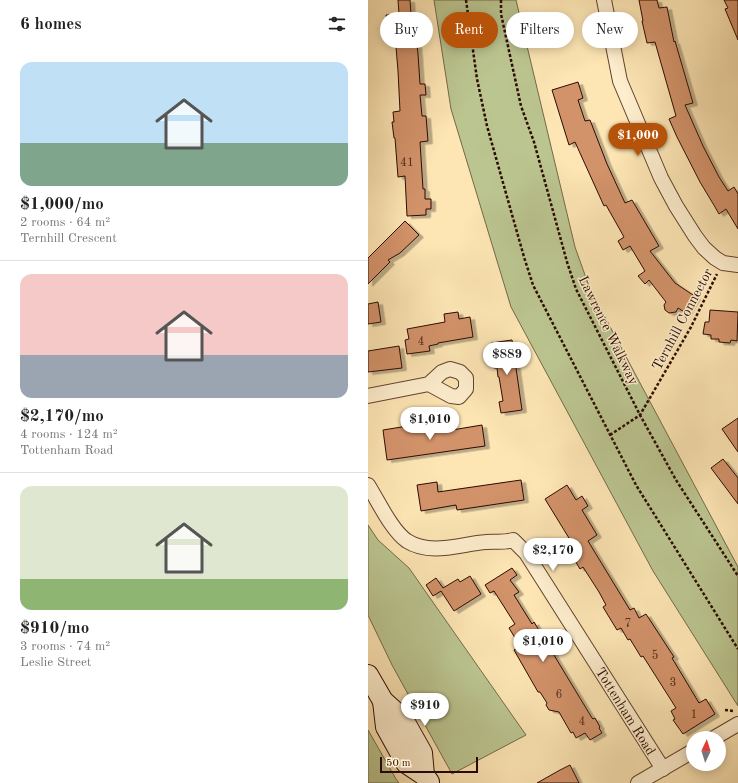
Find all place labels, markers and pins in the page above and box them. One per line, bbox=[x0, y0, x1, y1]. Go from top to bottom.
pin: $1,000 bbox=[605, 123, 671, 157]
pin: $889 bbox=[483, 342, 531, 376]
pin: $1,010 bbox=[397, 407, 463, 441]
pin: $2,170 bbox=[520, 538, 586, 572]
pin: $1,010 bbox=[510, 629, 576, 663]
pin: $910 bbox=[401, 693, 449, 727]

